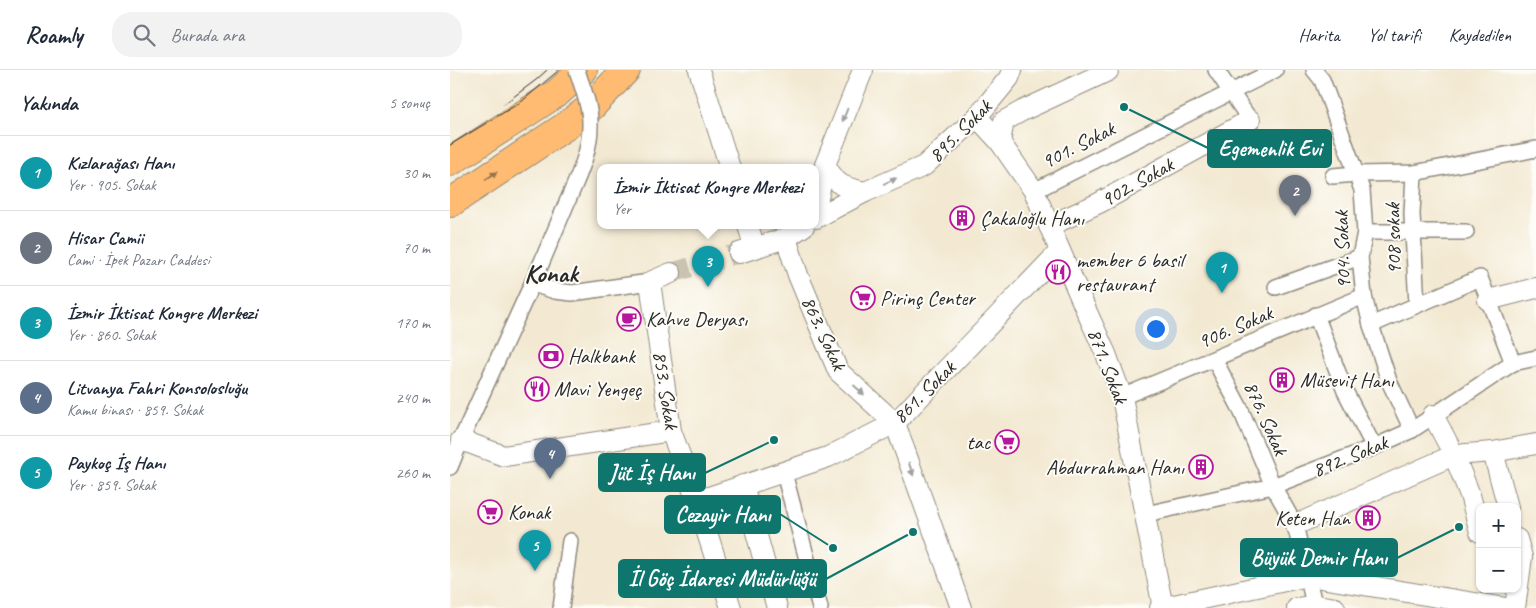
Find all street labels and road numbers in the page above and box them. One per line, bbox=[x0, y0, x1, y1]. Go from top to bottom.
street label: 895. Sokak bbox=[923, 93, 998, 168]
street label: 901. Sokak bbox=[1037, 115, 1120, 174]
street label: 902. Sokak bbox=[1096, 151, 1179, 212]
street label: 908 sokak bbox=[1379, 202, 1407, 275]
street label: 904. Sokak bbox=[1328, 209, 1356, 290]
street label: 863. Sokak bbox=[796, 292, 853, 375]
street label: 906. Sokak bbox=[1194, 299, 1278, 354]
street label: 871. Sokak bbox=[1082, 325, 1135, 409]
street label: 853. Sokak bbox=[647, 349, 685, 432]
street label: 861. Sokak bbox=[887, 354, 962, 429]
street label: 876. Sokak bbox=[1238, 377, 1294, 460]
street label: 892. Sokak bbox=[1309, 429, 1393, 483]

